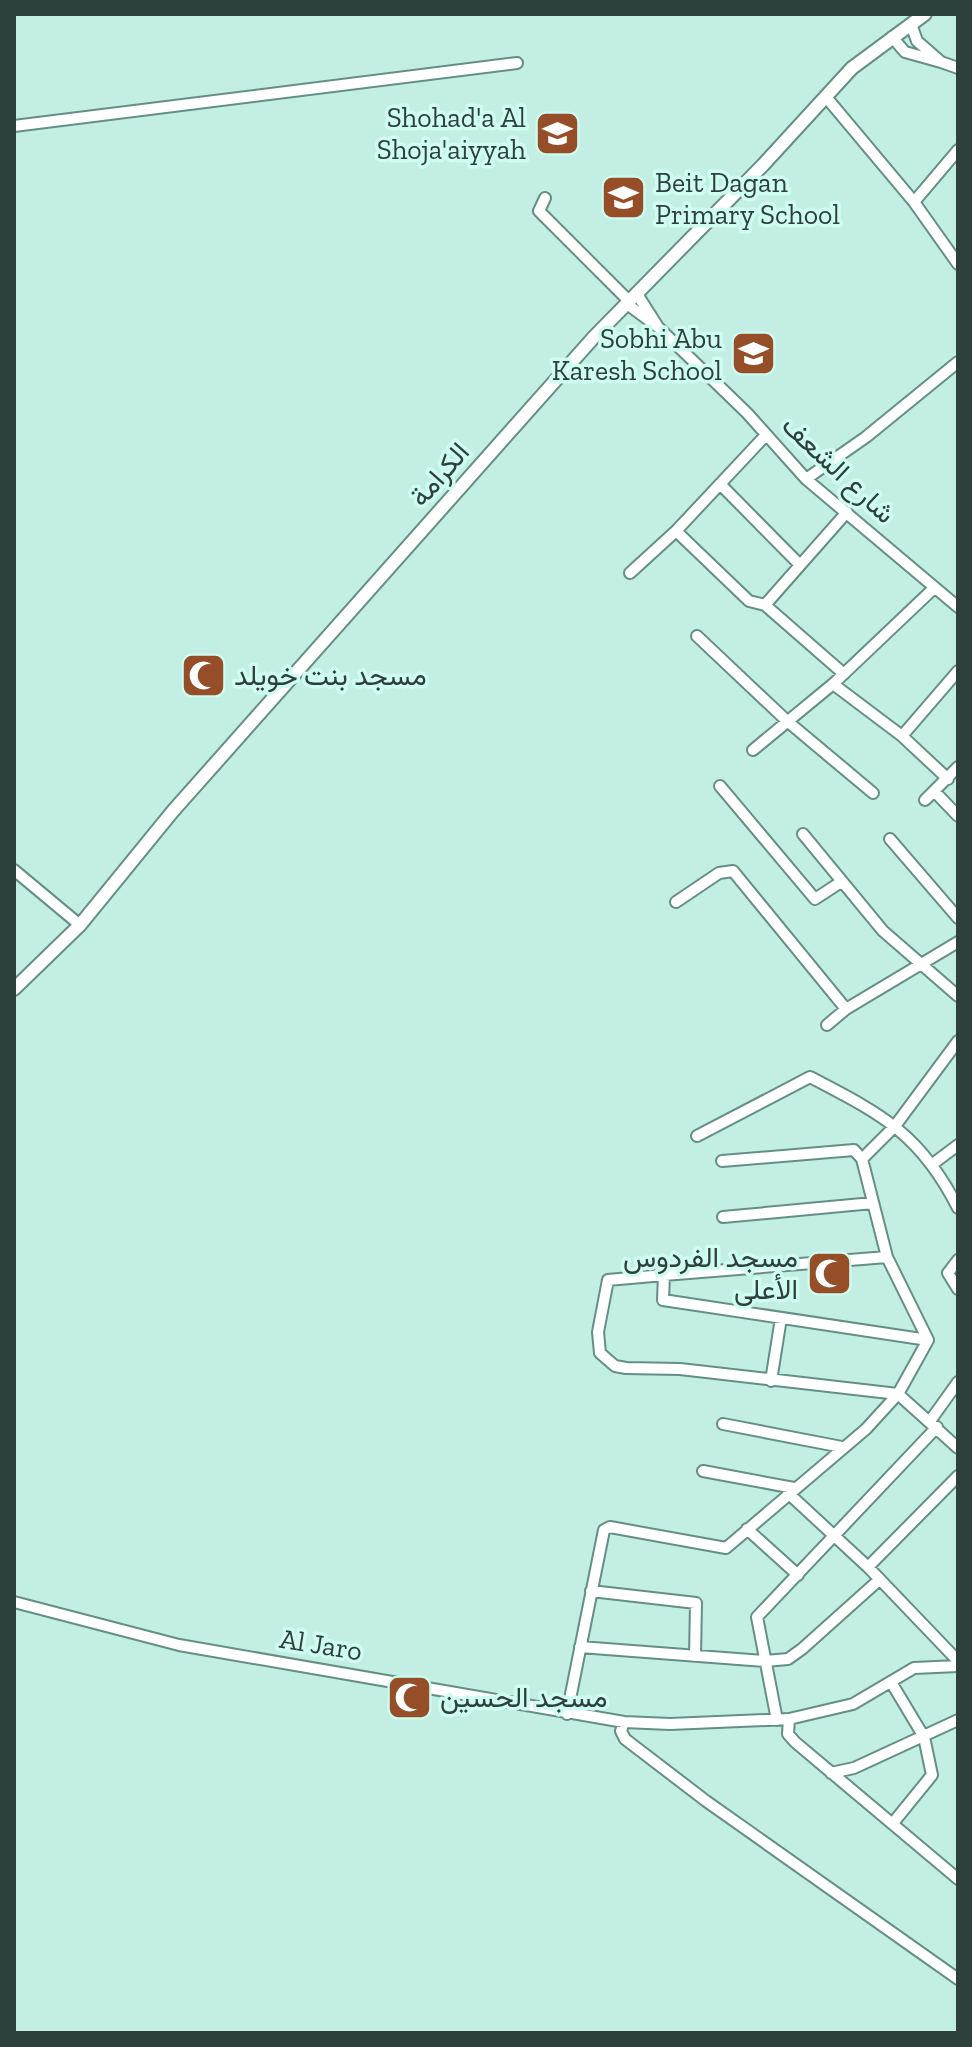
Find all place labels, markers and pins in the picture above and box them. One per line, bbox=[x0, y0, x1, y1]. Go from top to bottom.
place label: Shohad'a Al Shoja'aiyyah bbox=[377, 101, 526, 166]
school or university icon: Shohad'a Al Shoja'aiyyah bbox=[533, 109, 581, 157]
place label: Beit Dagan Primary School bbox=[655, 166, 840, 231]
school or university icon: Beit Dagan Primary School bbox=[600, 174, 648, 222]
place label: Sobhi Abu Karesh School bbox=[552, 322, 722, 387]
school or university icon: Sobhi Abu Karesh School bbox=[729, 330, 777, 378]
mosque icon: مسجد بنت خويلد bbox=[179, 651, 227, 699]
place label: مسجد بنت خويلد bbox=[234, 659, 427, 693]
place label: مسجد الفردوس الأعلى bbox=[623, 1241, 798, 1306]
mosque icon: مسجد الفردوس الأعلى bbox=[805, 1249, 853, 1297]
mosque icon: مسجد الحسين bbox=[385, 1673, 433, 1721]
place label: مسجد الحسين bbox=[440, 1681, 608, 1714]

